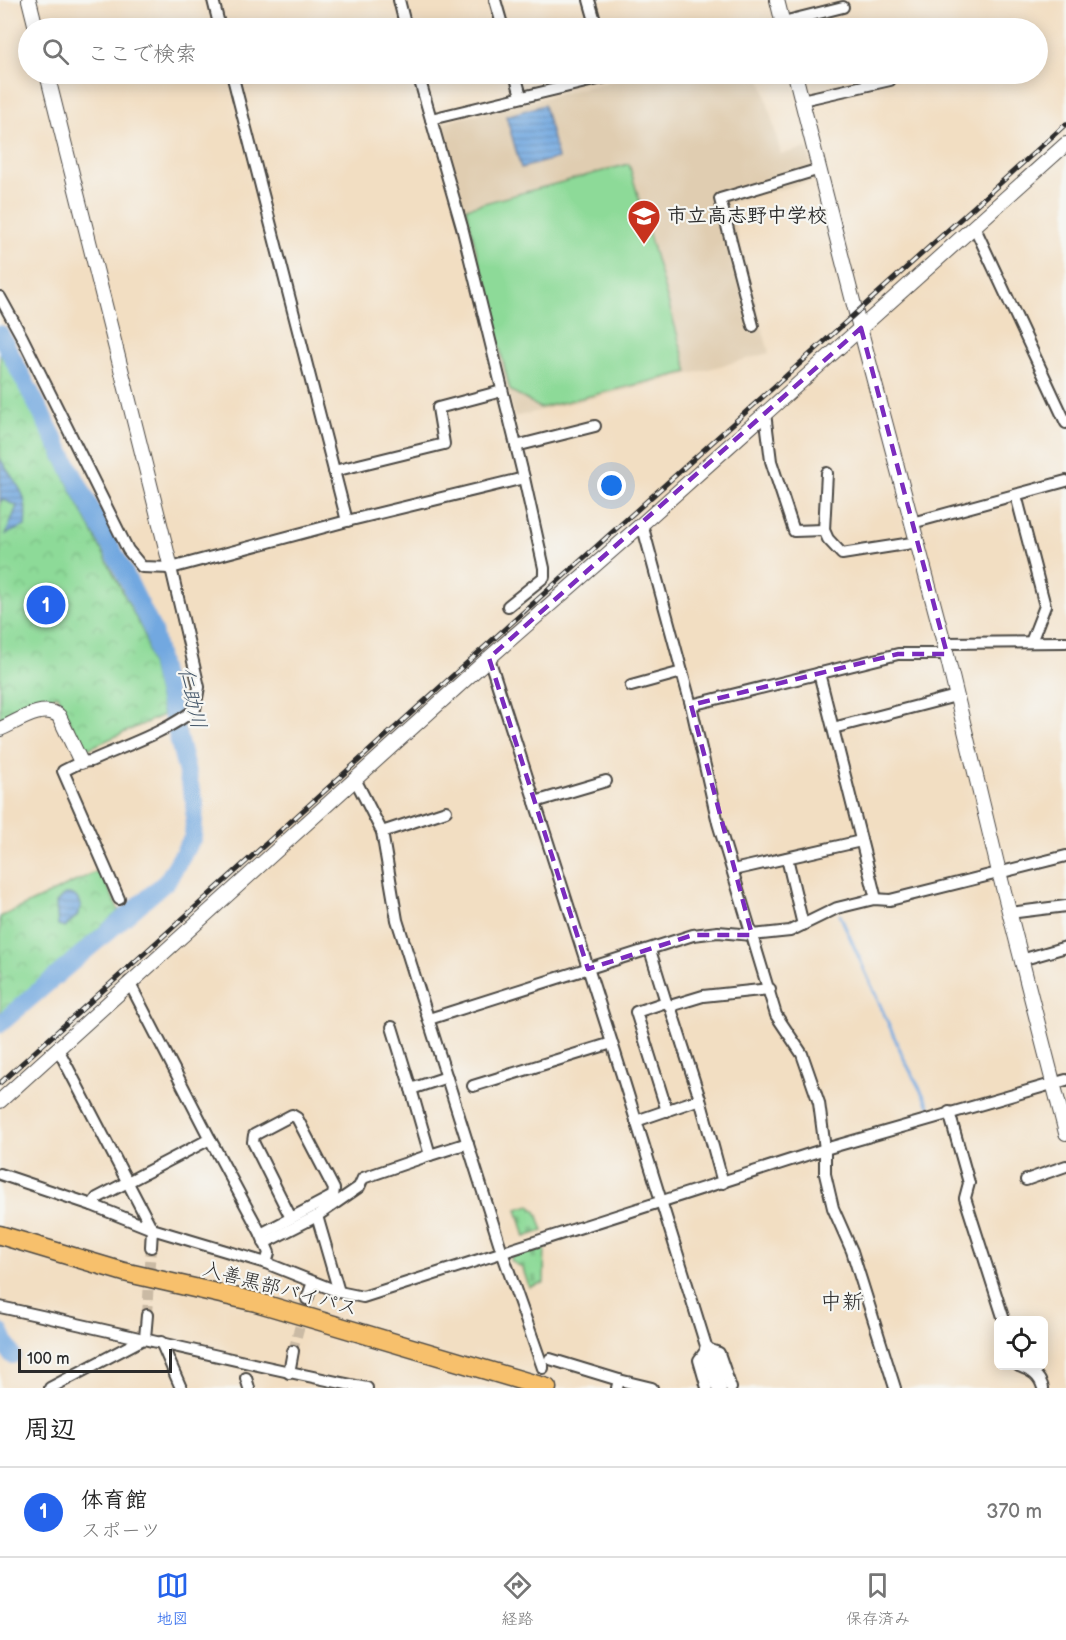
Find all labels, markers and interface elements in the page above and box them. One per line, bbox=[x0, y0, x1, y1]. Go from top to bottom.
search box bbox=[18, 18, 1048, 84]
icon: search bbox=[39, 35, 72, 68]
text: ここで検索 bbox=[87, 41, 197, 68]
school or university icon: 市立高志野中学校 bbox=[626, 198, 662, 245]
place label: 市立高志野中学校 bbox=[667, 204, 827, 228]
your location bbox=[597, 471, 626, 500]
pin: 1 bbox=[26, 582, 66, 628]
water label: 仁助川 bbox=[173, 664, 211, 732]
street label: 入善黒部バイパス bbox=[200, 1257, 360, 1321]
district label: 中新 bbox=[820, 1289, 864, 1316]
map controls bbox=[994, 1316, 1048, 1370]
button: locate bbox=[994, 1316, 1048, 1370]
scale bar bbox=[18, 1346, 172, 1374]
text: 100 m bbox=[27, 1350, 70, 1369]
text: 周辺 bbox=[24, 1415, 76, 1446]
text: 体育館 bbox=[81, 1487, 147, 1514]
text: 1 bbox=[39, 1500, 48, 1524]
text: 370 m bbox=[986, 1500, 1042, 1524]
text: スポーツ bbox=[81, 1519, 161, 1543]
tab: 地図 bbox=[156, 1569, 189, 1629]
tab: 経路 bbox=[501, 1569, 534, 1629]
tab: 保存済み bbox=[846, 1569, 910, 1629]

